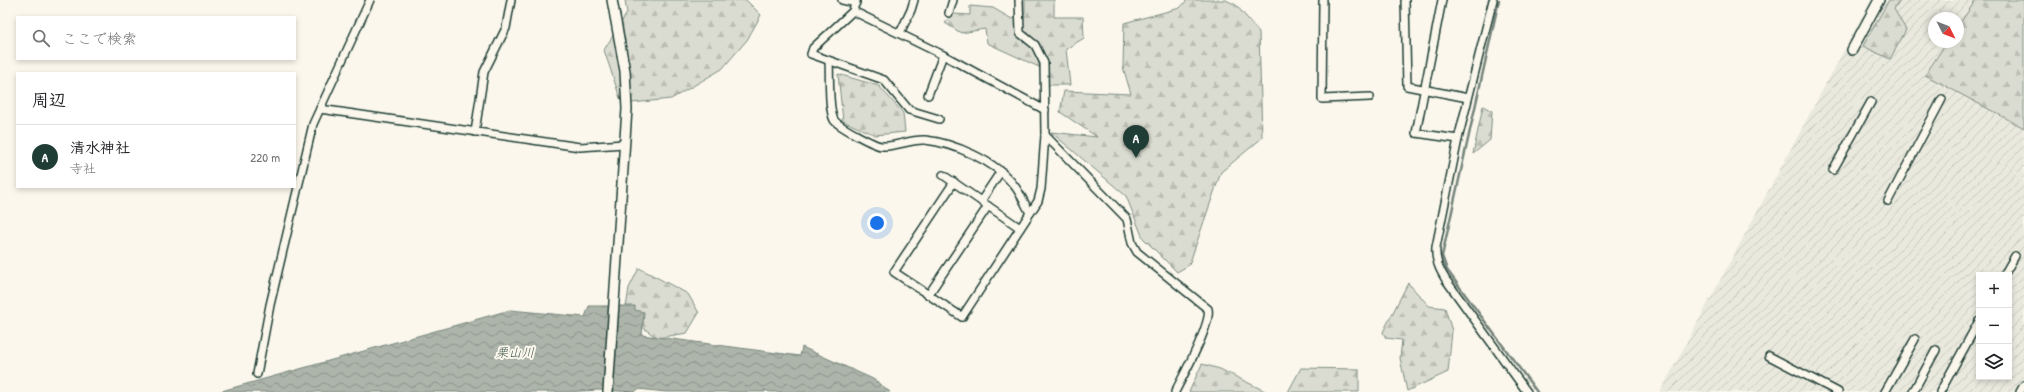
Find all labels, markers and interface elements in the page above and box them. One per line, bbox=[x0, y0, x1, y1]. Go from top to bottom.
north arrow bbox=[1928, 12, 1964, 48]
search box bbox=[16, 16, 296, 60]
icon: search bbox=[30, 27, 52, 49]
text: ここで検索 bbox=[62, 28, 137, 49]
text: 周辺 bbox=[32, 88, 66, 111]
pin: A bbox=[1123, 125, 1149, 158]
text: 清水神社 bbox=[70, 137, 130, 158]
text: A bbox=[42, 148, 48, 166]
text: 220 m bbox=[250, 148, 280, 166]
text: 寺社 bbox=[70, 159, 96, 177]
your location bbox=[867, 213, 887, 233]
map controls bbox=[1976, 272, 2012, 380]
button: + bbox=[1976, 272, 2012, 308]
button: − bbox=[1976, 308, 2012, 344]
water label: 栗山川 bbox=[495, 343, 535, 361]
button: layers bbox=[1976, 344, 2012, 380]

